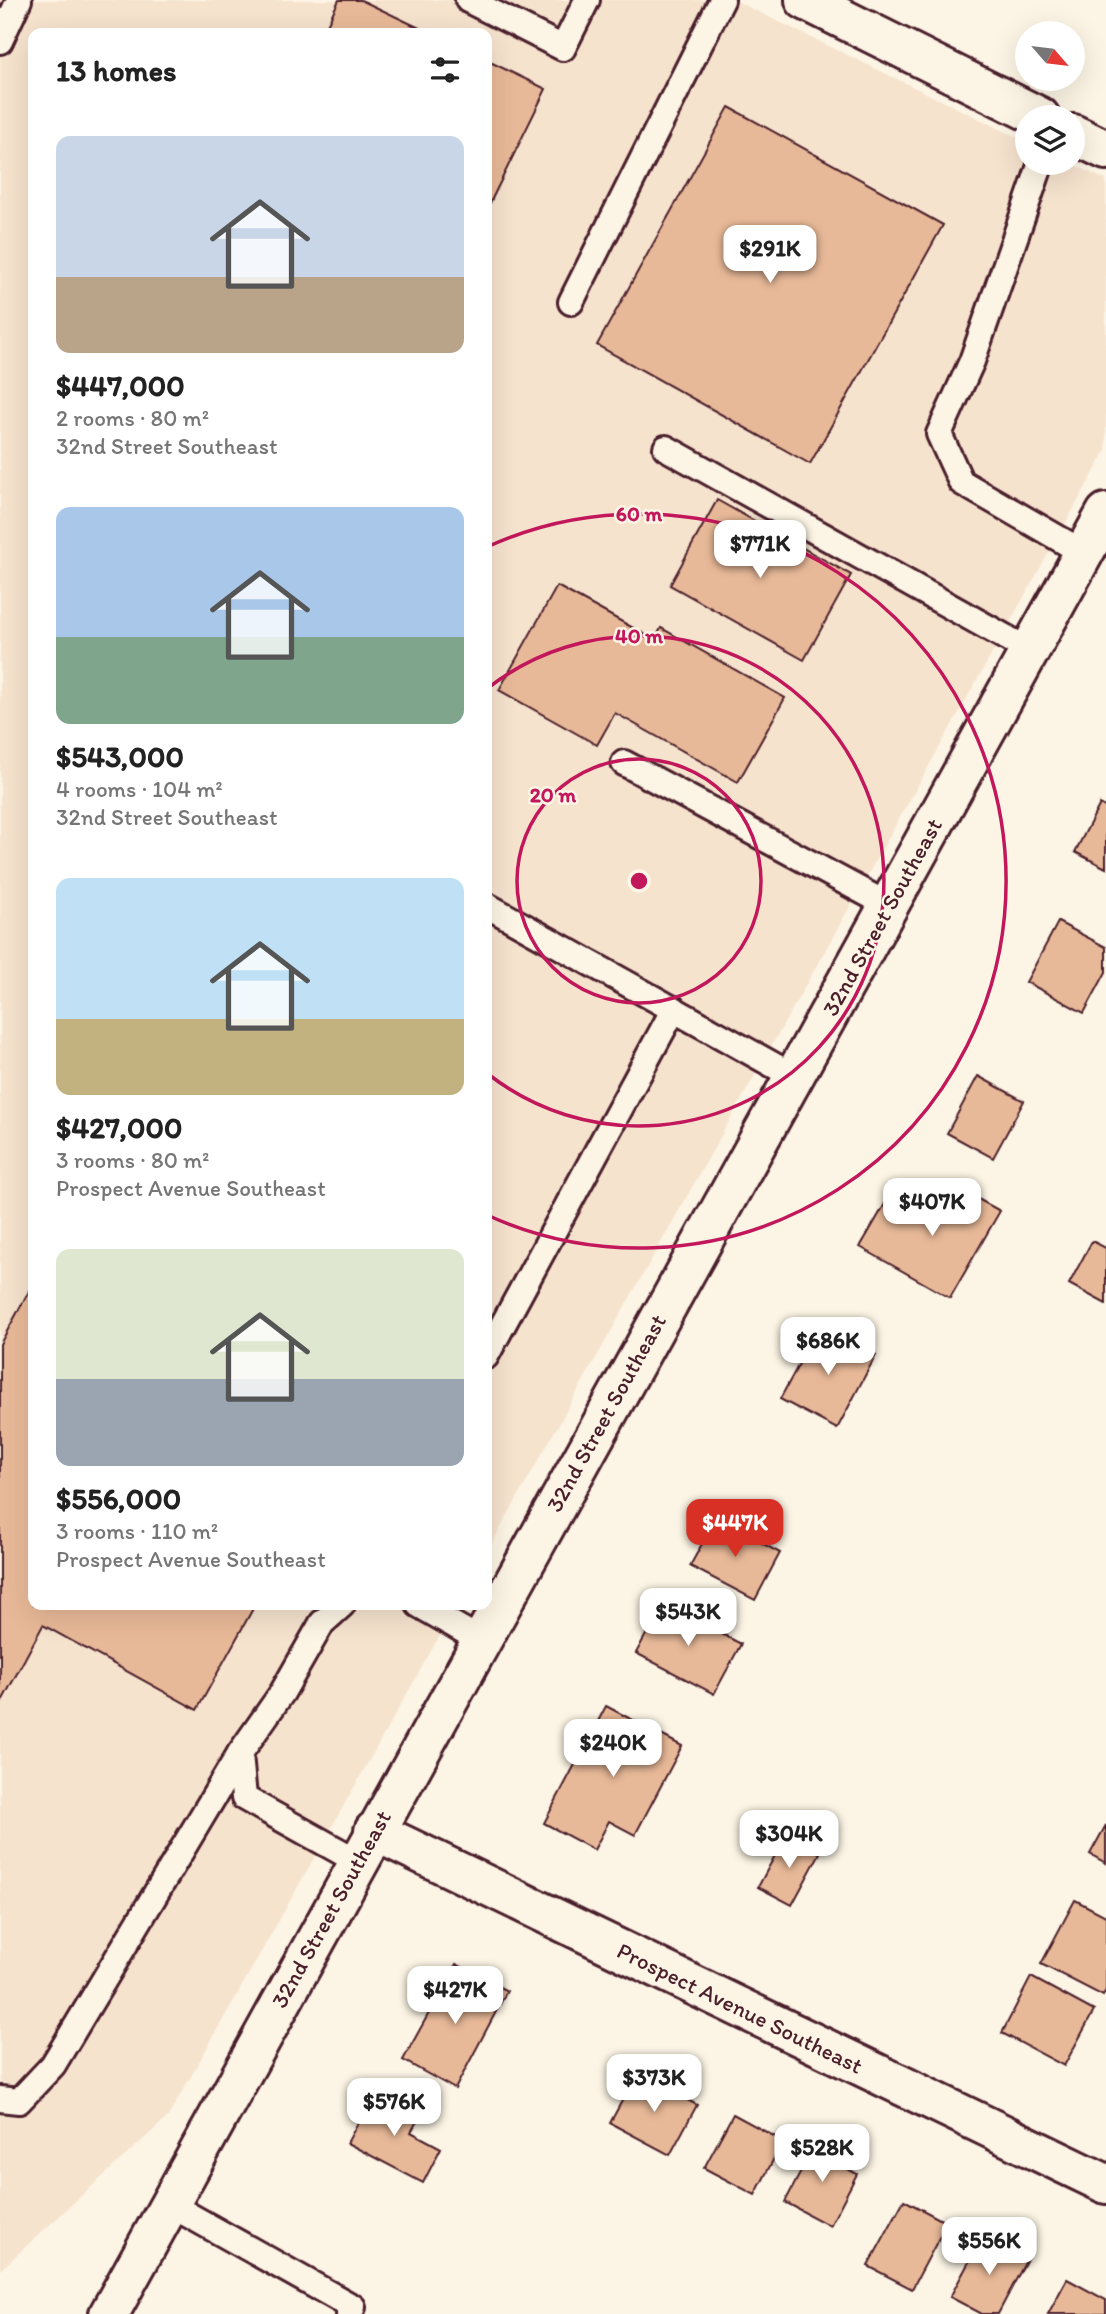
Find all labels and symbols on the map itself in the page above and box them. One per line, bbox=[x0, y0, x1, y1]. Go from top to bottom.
north arrow bbox=[1015, 21, 1085, 91]
pin: $291K bbox=[721, 226, 819, 285]
text: 60 m bbox=[616, 501, 663, 526]
pin: $771K bbox=[711, 520, 809, 580]
text: 40 m bbox=[615, 623, 663, 648]
text: 20 m bbox=[530, 782, 577, 807]
street label: 32nd Street Southeast bbox=[816, 813, 948, 1021]
centre of rings bbox=[627, 869, 651, 893]
pin: $407K bbox=[883, 1178, 981, 1238]
street label: 32nd Street Southeast bbox=[540, 1309, 672, 1517]
pin: $686K bbox=[779, 1318, 877, 1377]
pin: $447K bbox=[686, 1500, 784, 1559]
pin: $543K bbox=[639, 1588, 737, 1648]
pin: $240K bbox=[564, 1720, 662, 1779]
street label: 32nd Street Southeast bbox=[265, 1805, 397, 2013]
pin: $304K bbox=[740, 1811, 838, 1870]
street label: Prospect Avenue Southeast bbox=[613, 1936, 867, 2080]
pin: $427K bbox=[406, 1966, 504, 2026]
pin: $373K bbox=[605, 2054, 703, 2114]
pin: $576K bbox=[345, 2078, 443, 2138]
pin: $528K bbox=[773, 2124, 871, 2184]
pin: $556K bbox=[940, 2218, 1038, 2277]

